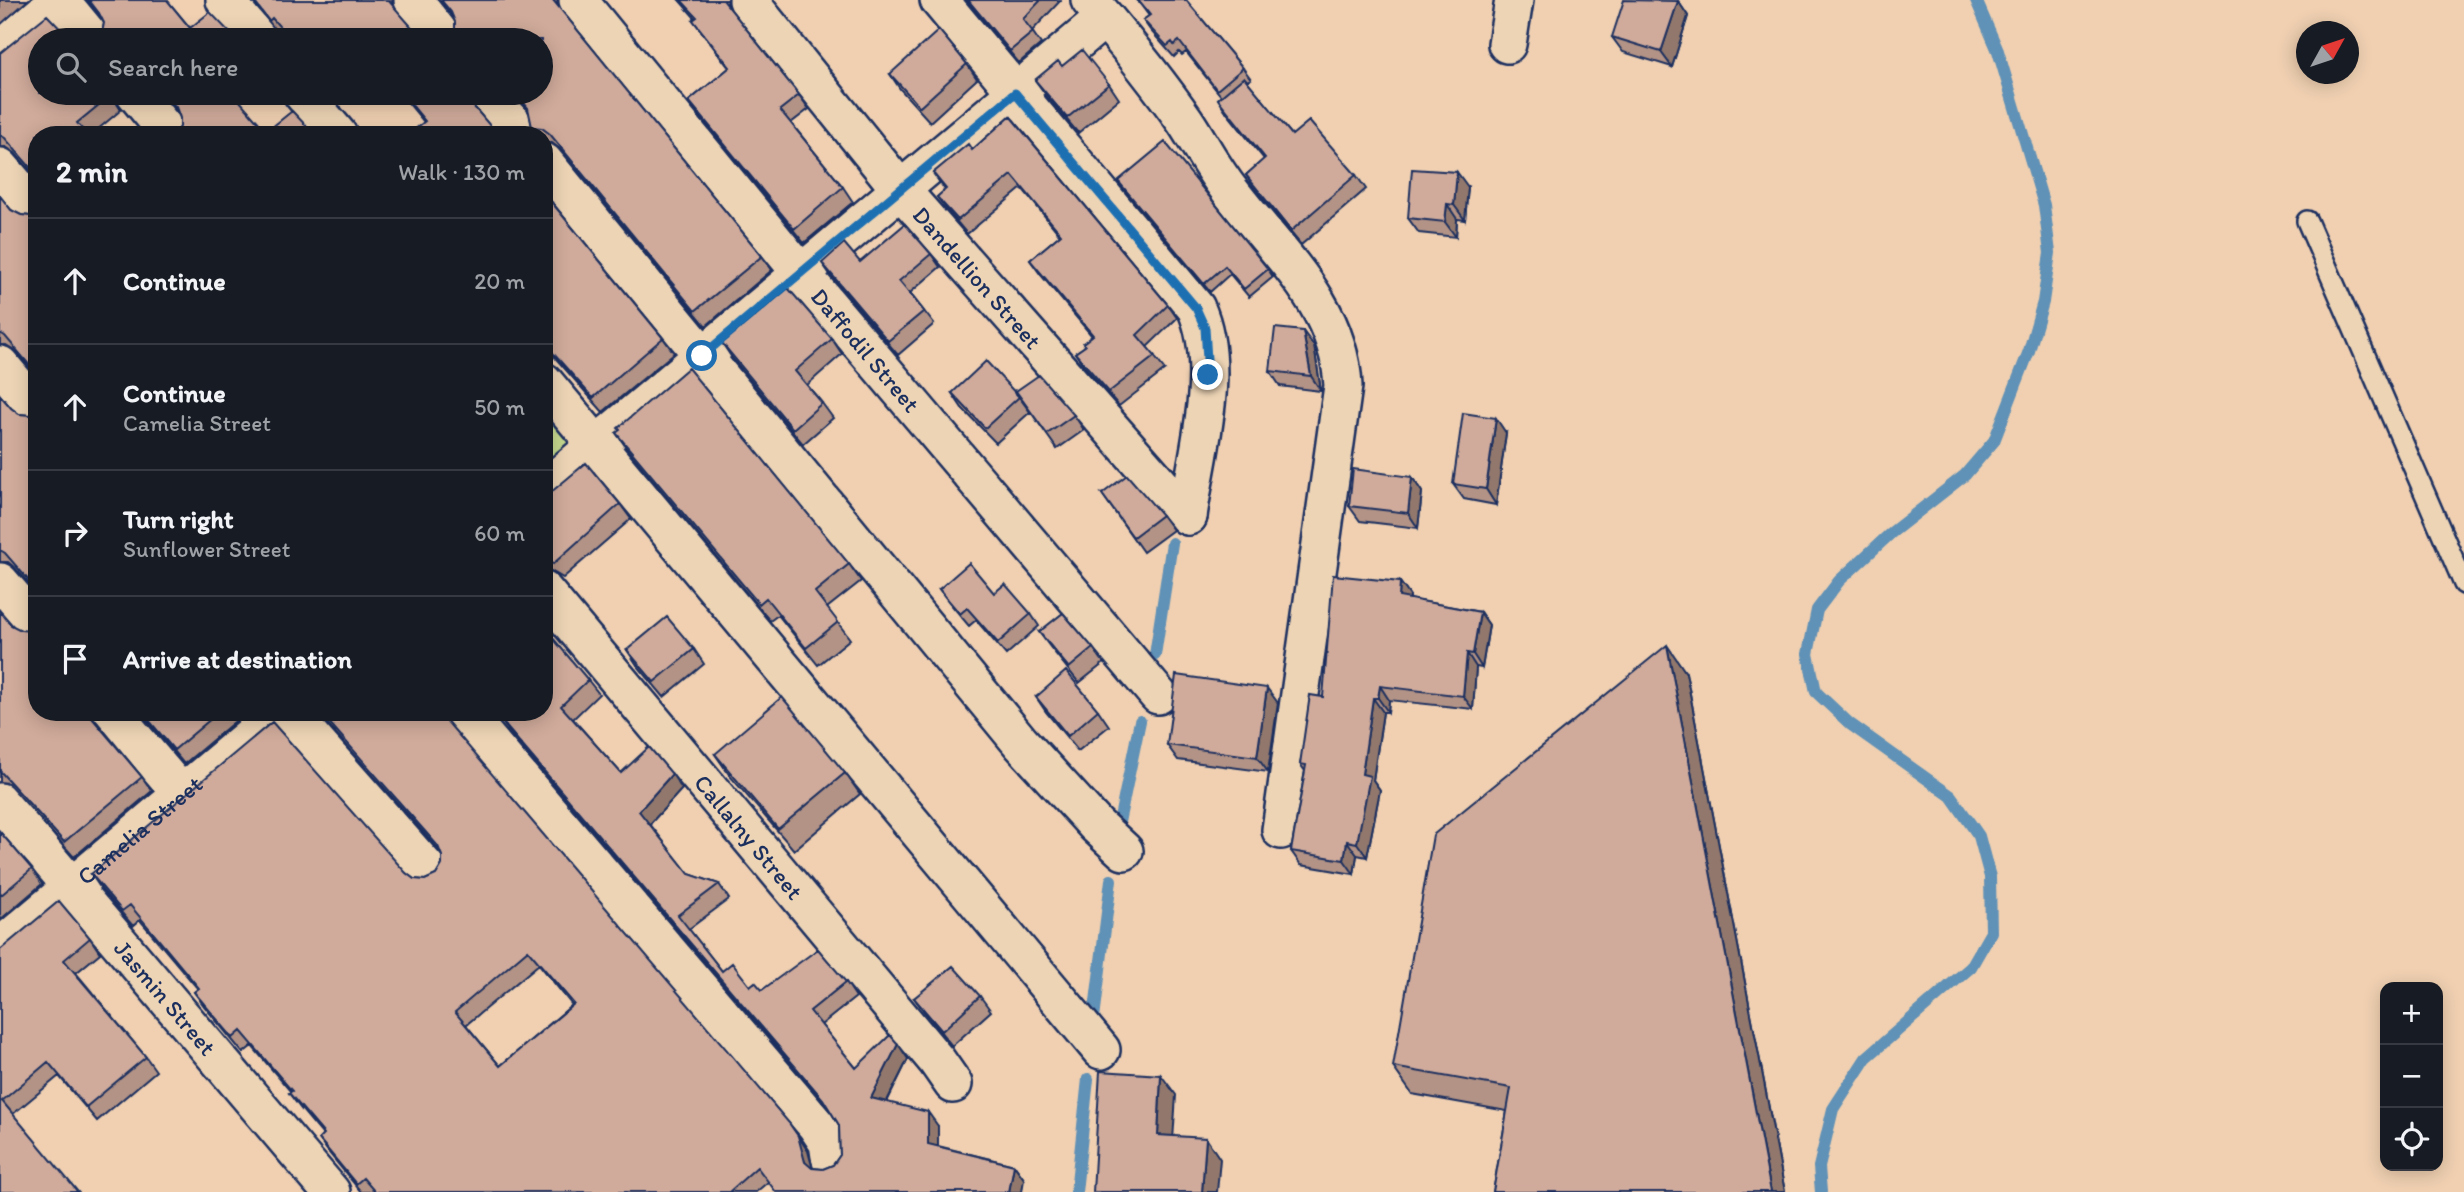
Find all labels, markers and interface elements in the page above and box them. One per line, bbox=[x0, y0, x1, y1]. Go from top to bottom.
north arrow bbox=[2296, 21, 2359, 84]
search box bbox=[28, 28, 553, 105]
icon: search bbox=[52, 48, 90, 86]
text: Search here bbox=[108, 51, 238, 83]
text: 2 min bbox=[56, 153, 127, 190]
text: Walk · 130 m bbox=[398, 158, 525, 186]
street label: Dandellion Street bbox=[907, 200, 1048, 354]
icon: ahead bbox=[56, 262, 94, 300]
text: Continue bbox=[123, 265, 226, 297]
text: 20 m bbox=[474, 267, 525, 295]
street label: Daffodil Street bbox=[805, 282, 927, 418]
route start bbox=[686, 340, 717, 371]
route end bbox=[1192, 359, 1223, 390]
text: Continue bbox=[123, 377, 226, 409]
icon: ahead bbox=[56, 388, 94, 426]
text: 50 m bbox=[474, 393, 525, 421]
text: Camelia Street bbox=[123, 409, 271, 437]
text: Turn right bbox=[123, 503, 234, 535]
icon: right bbox=[56, 514, 94, 552]
text: 60 m bbox=[474, 519, 525, 547]
text: Sunflower Street bbox=[123, 535, 290, 563]
icon: arrive bbox=[56, 640, 94, 678]
text: Arrive at destination bbox=[123, 643, 352, 675]
street label: Callalny Street bbox=[689, 768, 810, 905]
street label: Camelia Street bbox=[71, 769, 208, 891]
street label: Jasmin Street bbox=[108, 933, 223, 1061]
map controls bbox=[2380, 982, 2443, 1171]
button: + bbox=[2380, 982, 2443, 1045]
button: − bbox=[2380, 1045, 2443, 1108]
button: locate bbox=[2380, 1108, 2443, 1171]

